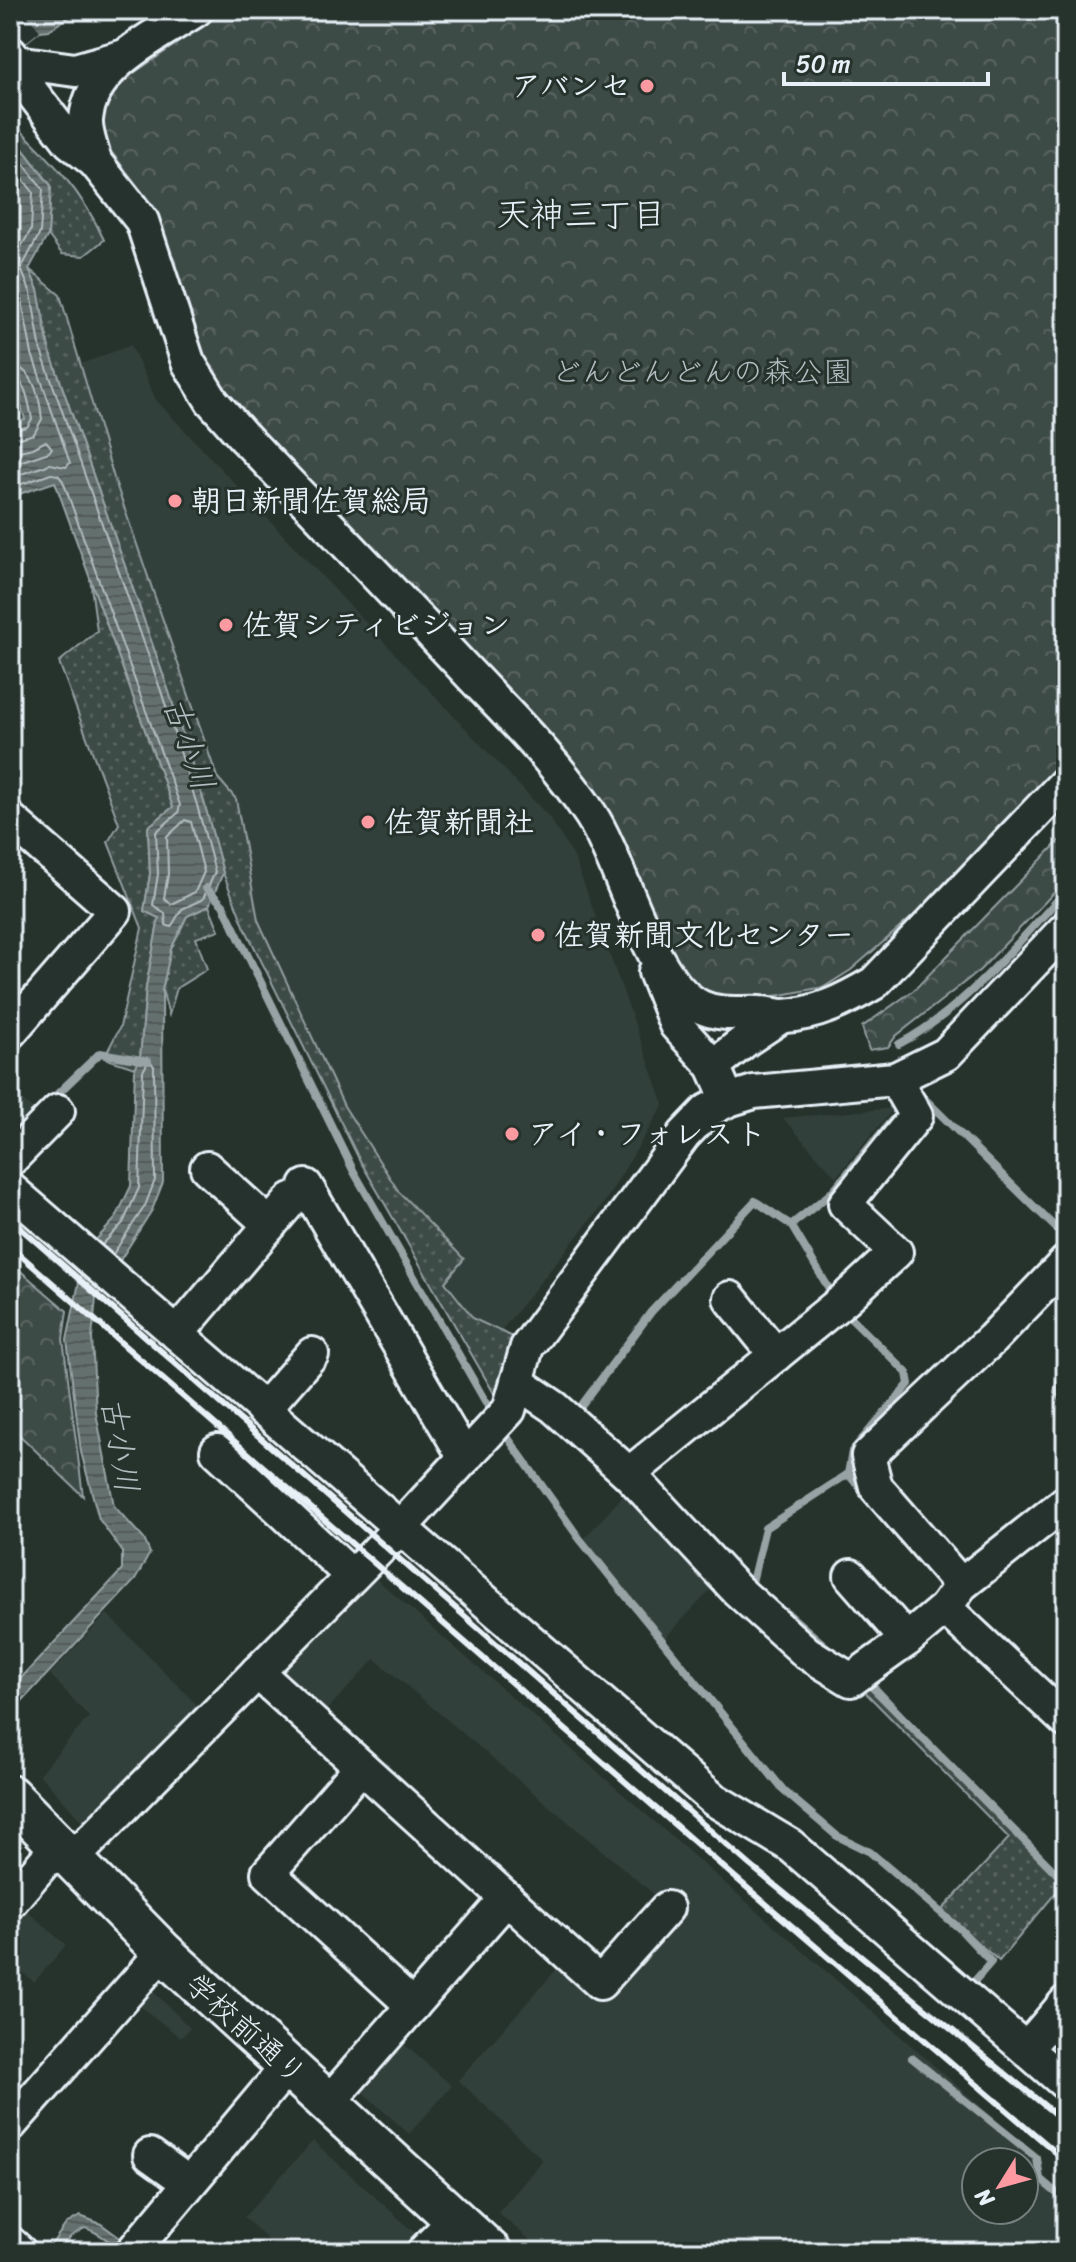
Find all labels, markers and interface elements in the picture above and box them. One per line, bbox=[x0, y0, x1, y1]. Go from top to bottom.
scale bar bbox=[784, 36, 988, 86]
text: 50 m bbox=[796, 43, 851, 85]
place label: アバンセ bbox=[511, 59, 631, 113]
marker: アバンセ bbox=[638, 77, 656, 95]
district label: 天神三丁目 bbox=[496, 185, 666, 245]
park label: どんどんどんの森公園 bbox=[551, 345, 853, 399]
place label: 朝日新聞佐賀総局 bbox=[191, 474, 431, 528]
marker: 朝日新聞佐賀総局 bbox=[166, 492, 184, 510]
place label: 佐賀シティビジョン bbox=[242, 598, 510, 652]
marker: 佐賀シティビジョン bbox=[217, 616, 235, 634]
water label: 古小川 bbox=[146, 689, 232, 799]
place label: 佐賀新聞社 bbox=[384, 795, 534, 849]
marker: 佐賀新聞社 bbox=[359, 813, 377, 831]
place label: 佐賀新聞文化センター bbox=[554, 908, 854, 962]
marker: 佐賀新聞文化センター bbox=[529, 926, 547, 944]
place label: アイ・フォレスト bbox=[528, 1107, 766, 1161]
marker: アイ・フォレスト bbox=[503, 1125, 521, 1143]
water label: 古小川 bbox=[84, 1393, 156, 1497]
street label: 学校前通り bbox=[172, 1959, 320, 2099]
north arrow bbox=[960, 2146, 1040, 2226]
text: N bbox=[964, 2179, 1005, 2216]

